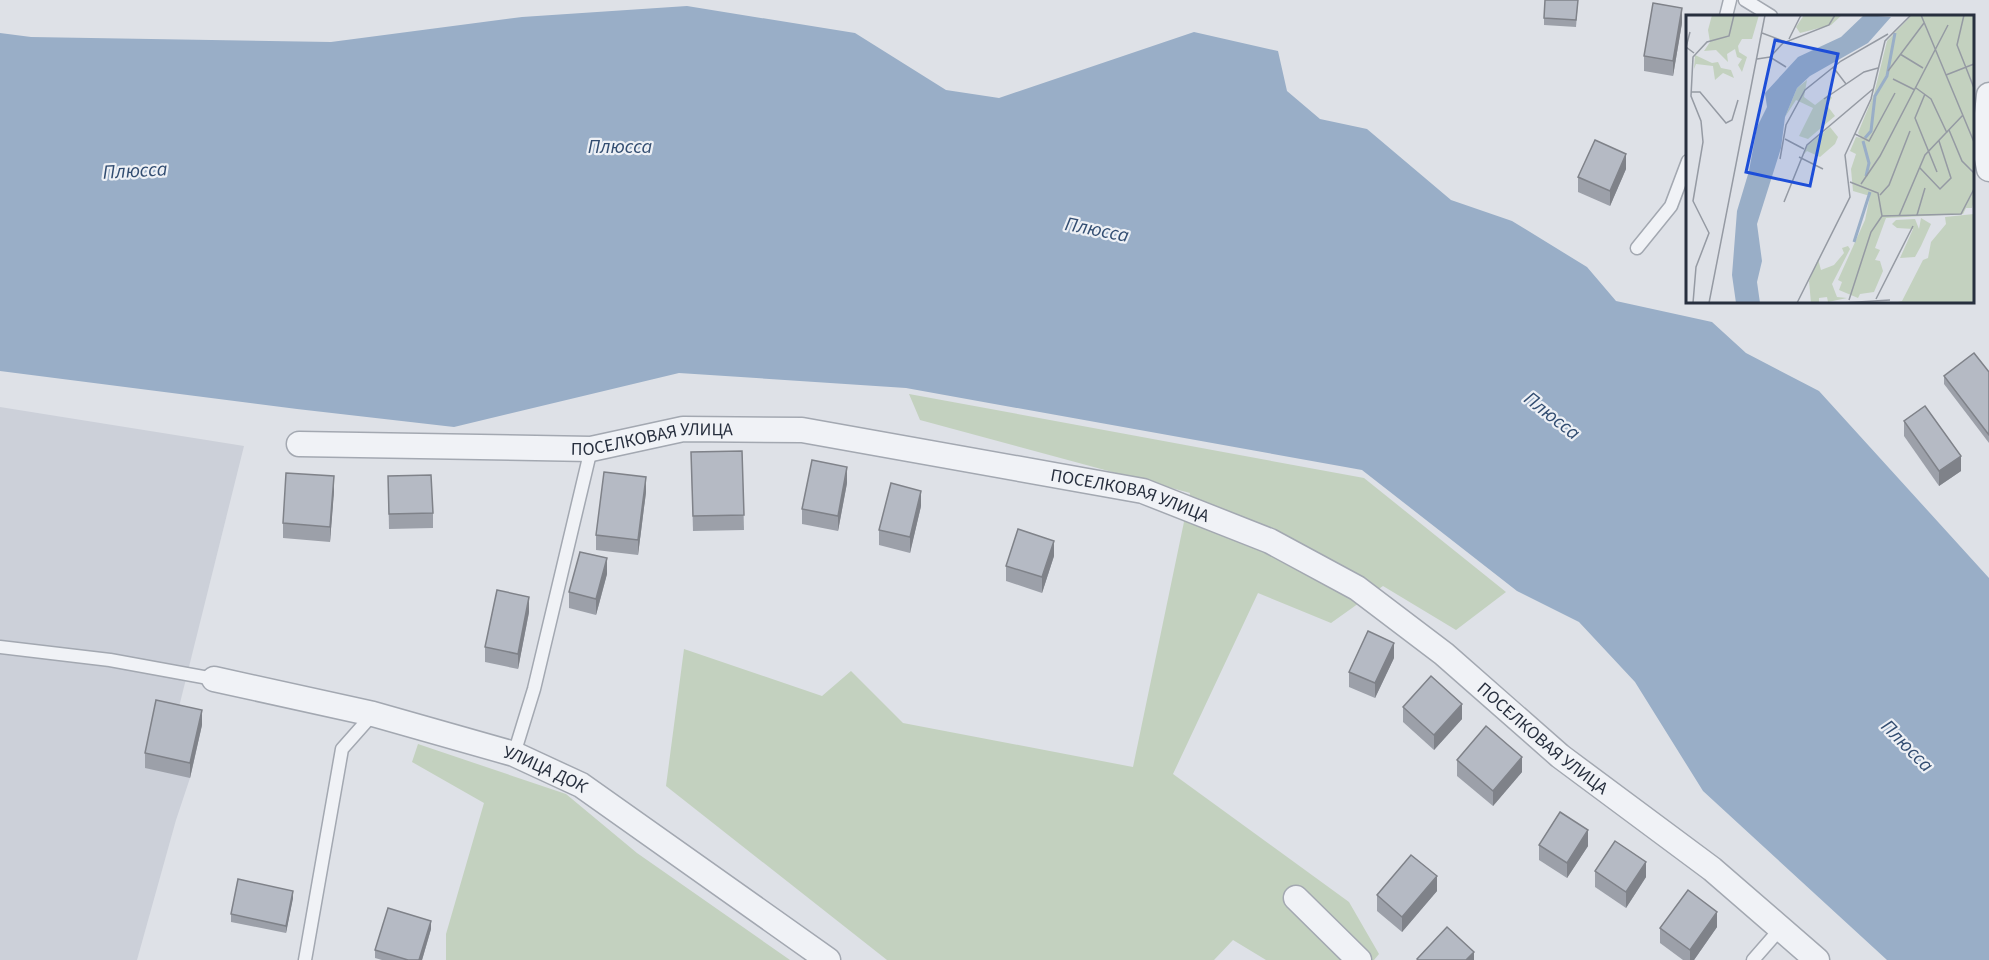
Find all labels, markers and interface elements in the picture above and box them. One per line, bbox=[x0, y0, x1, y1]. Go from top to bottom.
inset map bbox=[1686, 15, 1974, 303]
water label: Плюсса bbox=[588, 133, 653, 161]
water label: Плюсса bbox=[102, 155, 168, 187]
water label: Плюсса bbox=[1063, 210, 1132, 250]
water label: Плюсса bbox=[1518, 385, 1586, 447]
street label: ПОСЕЛКОВАЯ УЛИЦА bbox=[571, 416, 733, 462]
street label: ПОСЕЛКОВАЯ УЛИЦА bbox=[1049, 462, 1213, 529]
street label: ПОСЕЛКОВАЯ УЛИЦА bbox=[1472, 676, 1614, 800]
water label: Плюсса bbox=[1874, 713, 1940, 779]
street label: УЛИЦА ДОК bbox=[501, 739, 593, 799]

